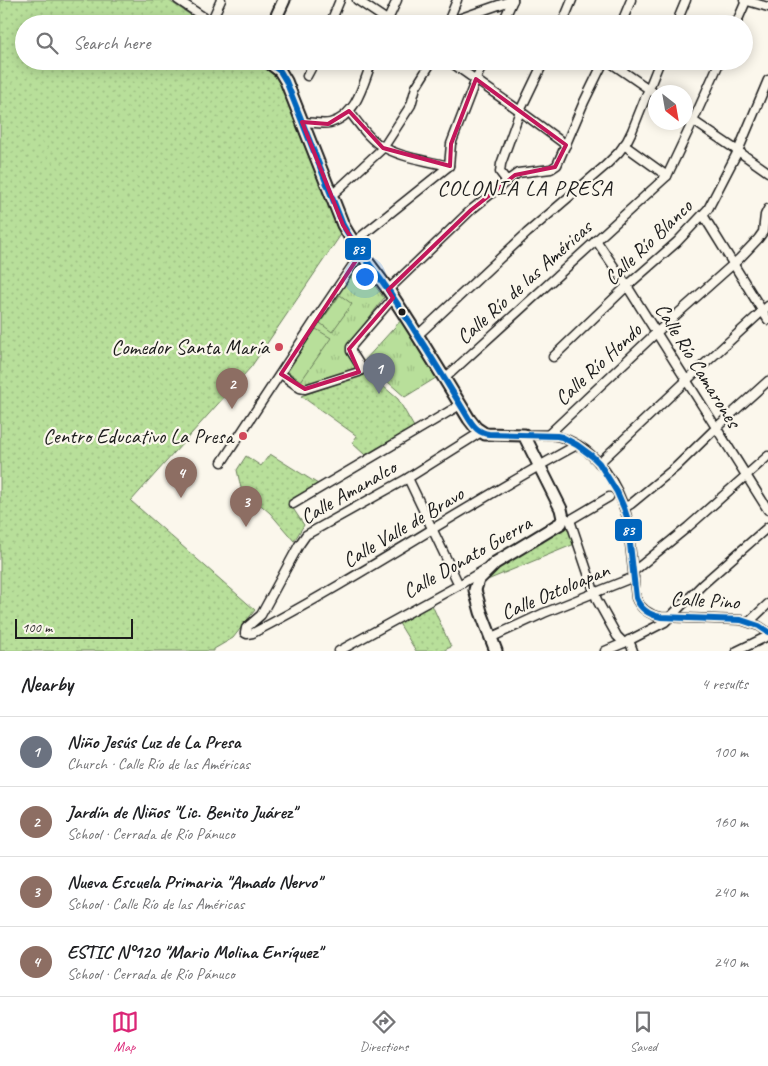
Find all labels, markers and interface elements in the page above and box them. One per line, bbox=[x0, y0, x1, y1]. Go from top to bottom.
search box bbox=[15, 15, 753, 70]
icon: search bbox=[33, 29, 61, 57]
text: Search here bbox=[73, 31, 150, 55]
north arrow bbox=[648, 85, 693, 130]
district label: COLONIA LA PRESA bbox=[437, 174, 613, 202]
street label: Calle Río Blanco bbox=[598, 192, 699, 291]
street label: Calle Río de las Américas bbox=[451, 213, 598, 350]
line badge: 83 bbox=[344, 237, 372, 261]
text: 83 bbox=[352, 241, 366, 258]
your location bbox=[352, 264, 378, 290]
street label: Calle Río Camarones bbox=[649, 298, 748, 434]
unlabelled marker bbox=[397, 307, 407, 317]
street label: Calle Río Hondo bbox=[549, 316, 648, 411]
place label: Comedor Santa María bbox=[111, 334, 271, 360]
marker: Comedor Santa María bbox=[273, 341, 285, 353]
pin: 1 bbox=[363, 353, 395, 394]
pin: 2 bbox=[216, 368, 248, 409]
place label: Centro Educativo La Presa bbox=[43, 423, 235, 449]
marker: Centro Educativo La Presa bbox=[237, 430, 249, 442]
street label: Calle Amanalco bbox=[295, 453, 403, 530]
pin: 4 bbox=[165, 457, 197, 498]
street label: Calle Valle de Bravo bbox=[338, 480, 470, 573]
pin: 3 bbox=[230, 486, 262, 527]
street label: Calle Donato Guerra bbox=[398, 509, 537, 604]
line badge: 83 bbox=[614, 518, 643, 542]
text: 83 bbox=[622, 522, 636, 539]
street label: Calle Oztoloapan bbox=[497, 556, 613, 625]
street label: Calle Pino bbox=[670, 585, 742, 615]
scale bar bbox=[15, 616, 132, 639]
text: 100 m bbox=[22, 619, 52, 636]
text: Nearby bbox=[20, 671, 73, 697]
text: 4 results bbox=[701, 674, 748, 694]
text: Niño Jesús Luz de La Presa bbox=[67, 730, 241, 754]
text: 1 bbox=[32, 742, 40, 762]
text: 100 m bbox=[714, 742, 748, 762]
text: Church · Calle Río de las Américas bbox=[67, 754, 250, 774]
text: Jardín de Niños "Lic. Benito Juárez" bbox=[67, 800, 296, 824]
text: 2 bbox=[32, 812, 40, 832]
text: 160 m bbox=[714, 812, 748, 832]
text: School · Cerrada de Río Pánuco bbox=[67, 824, 235, 844]
text: Nueva Escuela Primaria "Amado Nervo" bbox=[67, 870, 321, 894]
text: 3 bbox=[32, 882, 40, 902]
text: 240 m bbox=[714, 882, 748, 902]
text: School · Calle Río de las Américas bbox=[67, 894, 244, 914]
text: ESTIC N°120 "Mario Molina Enríquez" bbox=[67, 940, 322, 964]
text: 4 bbox=[32, 952, 40, 972]
text: 240 m bbox=[714, 952, 748, 972]
text: School · Cerrada de Río Pánuco bbox=[67, 964, 235, 984]
tab: Map bbox=[111, 1008, 139, 1055]
tab: Directions bbox=[360, 1008, 408, 1055]
tab: Saved bbox=[629, 1008, 657, 1055]

